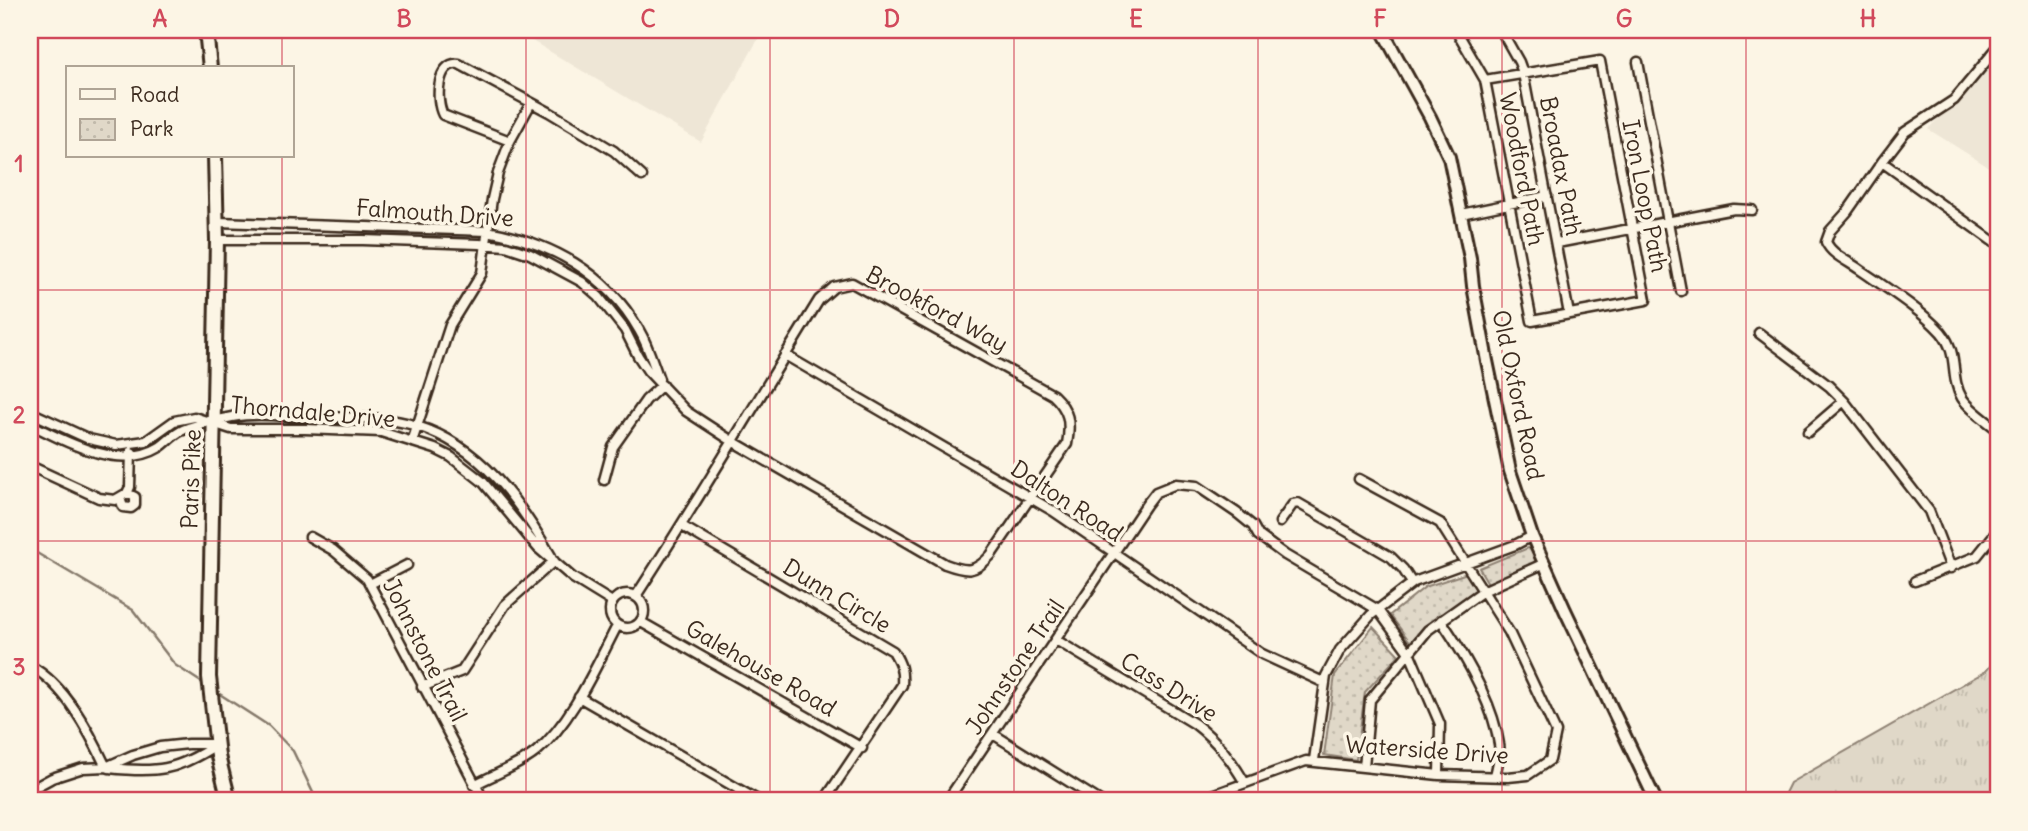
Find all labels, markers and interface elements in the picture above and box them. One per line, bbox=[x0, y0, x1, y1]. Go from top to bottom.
text: A bbox=[153, 4, 168, 33]
text: B bbox=[396, 4, 412, 33]
text: C bbox=[640, 4, 656, 33]
text: D bbox=[884, 4, 900, 33]
text: E bbox=[1129, 4, 1143, 33]
text: F bbox=[1373, 4, 1387, 33]
text: G bbox=[1616, 4, 1632, 33]
text: H bbox=[1860, 4, 1876, 33]
legend bbox=[66, 66, 294, 158]
text: Road bbox=[130, 81, 179, 108]
street label: Woodford Path bbox=[1493, 90, 1552, 248]
street label: Broadax Path bbox=[1534, 94, 1589, 238]
text: Park bbox=[130, 115, 173, 142]
street label: Iron Loop Path bbox=[1616, 117, 1674, 275]
text: 1 bbox=[14, 149, 24, 178]
street label: Falmouth Drive bbox=[355, 193, 515, 232]
street label: Brookford Way bbox=[861, 259, 1013, 358]
street label: Old Oxford Road bbox=[1486, 307, 1551, 483]
street label: Thorndale Drive bbox=[230, 390, 397, 433]
text: 2 bbox=[13, 400, 26, 429]
street label: Paris Pike bbox=[174, 429, 207, 529]
street label: Dalton Road bbox=[1006, 454, 1129, 548]
street label: Dunn Circle bbox=[778, 552, 896, 639]
street label: Johnstone Trail bbox=[377, 573, 474, 726]
street label: Johnstone Trail bbox=[959, 594, 1070, 740]
street label: Galehouse Road bbox=[681, 613, 842, 722]
street label: Cass Drive bbox=[1115, 645, 1223, 728]
text: 3 bbox=[12, 652, 26, 681]
street label: Waterside Drive bbox=[1344, 729, 1510, 770]

